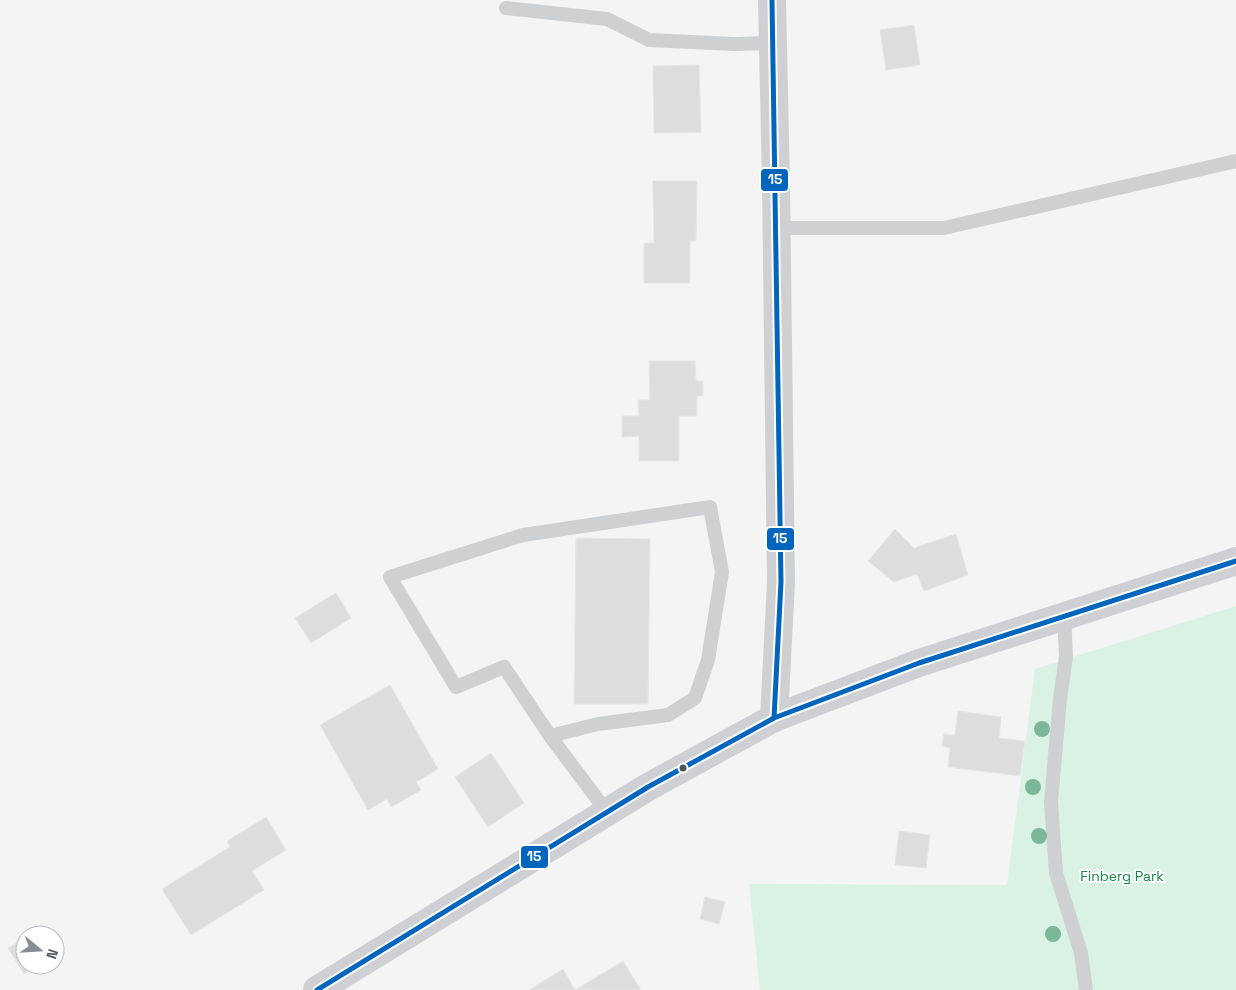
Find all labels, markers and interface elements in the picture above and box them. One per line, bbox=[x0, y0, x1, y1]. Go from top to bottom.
line badge: 15 bbox=[760, 168, 789, 192]
text: 15 bbox=[768, 170, 782, 188]
line badge: 15 bbox=[766, 527, 795, 551]
text: 15 bbox=[773, 529, 787, 547]
unlabelled marker bbox=[678, 763, 688, 773]
line badge: 15 bbox=[520, 845, 549, 869]
text: 15 bbox=[527, 847, 541, 865]
park label: Finberg Park bbox=[1080, 867, 1164, 885]
north arrow bbox=[15, 925, 65, 975]
text: N bbox=[42, 947, 62, 961]

